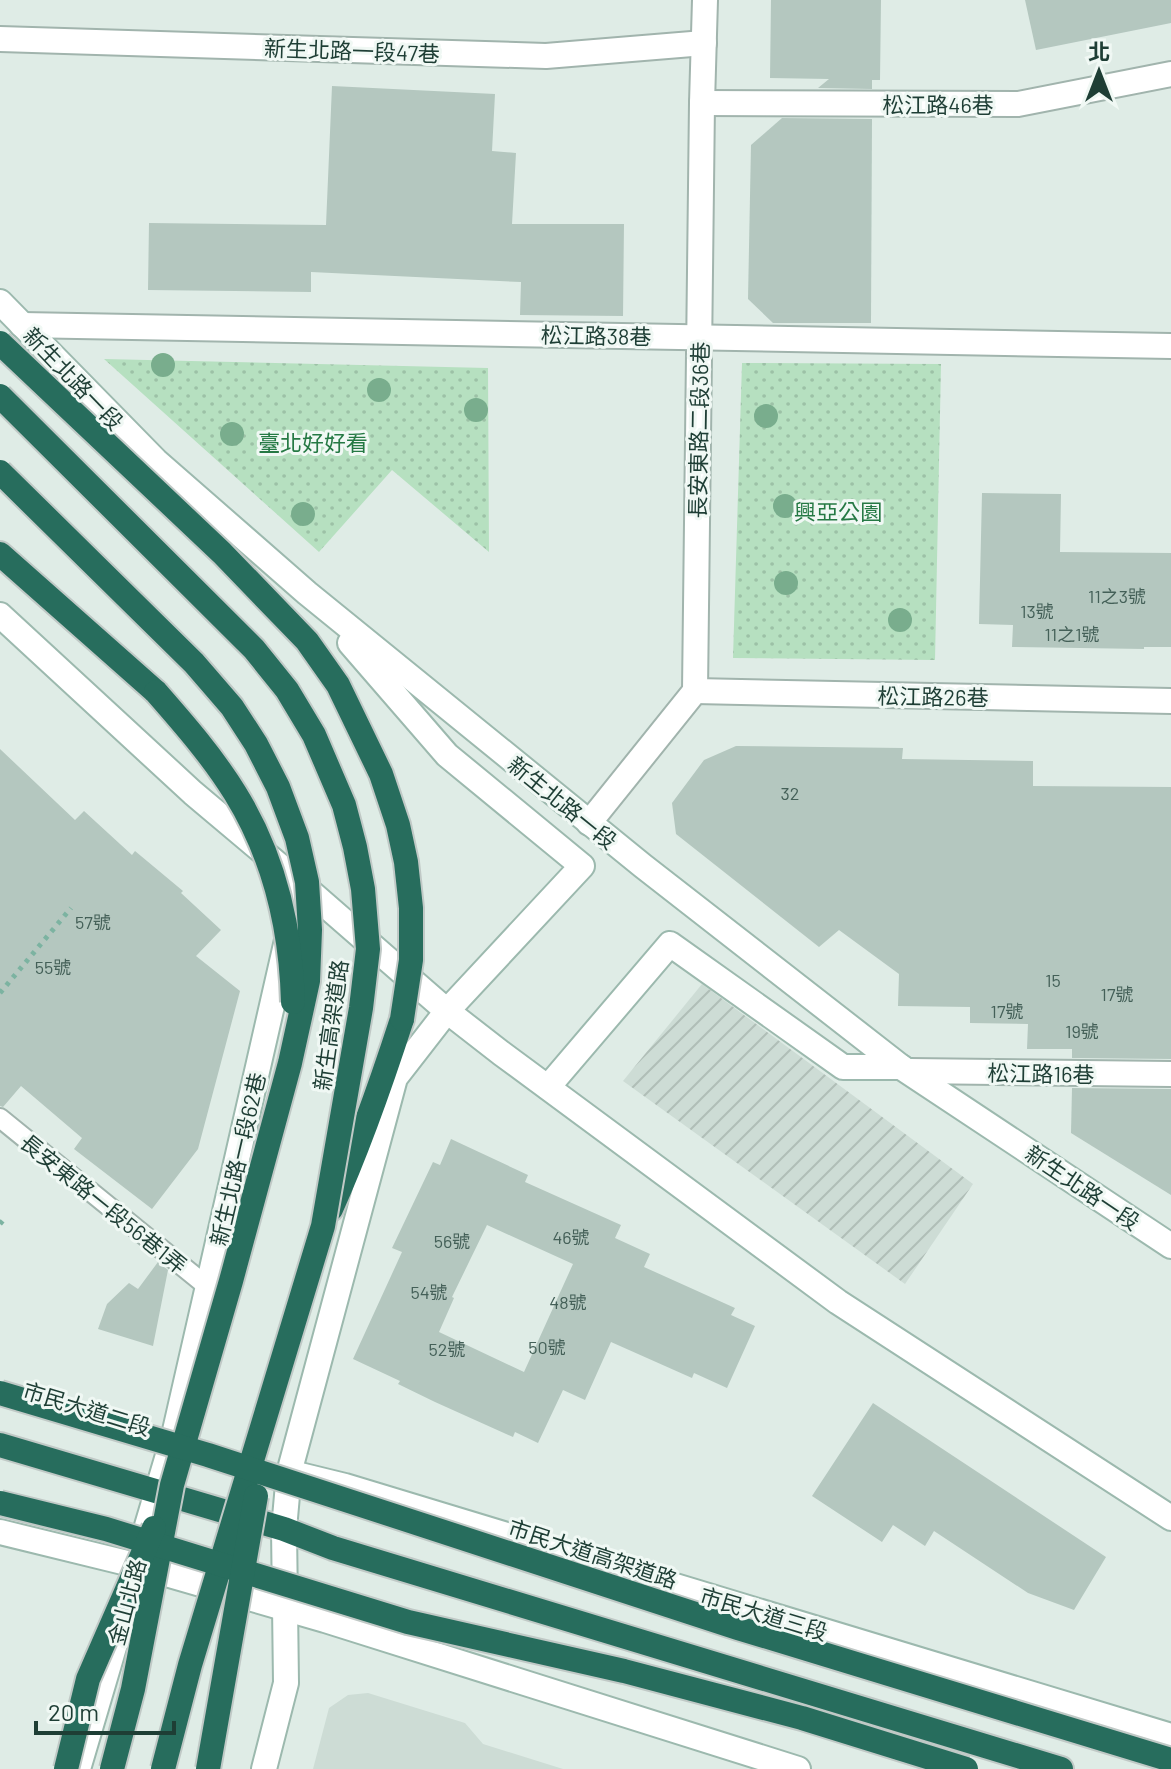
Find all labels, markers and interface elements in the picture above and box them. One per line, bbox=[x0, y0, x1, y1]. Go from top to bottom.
north arrow bbox=[1059, 32, 1139, 112]
street label: 新生北路一段47巷 bbox=[264, 34, 440, 66]
text: 北 bbox=[1088, 38, 1110, 64]
street label: 松江路46巷 bbox=[882, 91, 994, 117]
street label: 新生北路一段 bbox=[19, 321, 129, 435]
street label: 松江路38巷 bbox=[540, 321, 652, 349]
street label: 長安東路二段36巷 bbox=[683, 341, 713, 519]
park label: 臺北好好看 bbox=[258, 429, 368, 455]
park label: 興亞公園 bbox=[794, 498, 882, 524]
house number: 11之3號 bbox=[1088, 585, 1146, 607]
house number: 13號 bbox=[1020, 600, 1054, 622]
house number: 11之1號 bbox=[1045, 623, 1099, 645]
street label: 松江路26巷 bbox=[877, 682, 989, 710]
street label: 新生北路一段 bbox=[504, 750, 622, 854]
house number: 32 bbox=[781, 782, 799, 804]
house number: 57號 bbox=[75, 911, 111, 933]
house number: 55號 bbox=[35, 956, 71, 978]
street label: 新生高架道路 bbox=[308, 958, 352, 1092]
house number: 15 bbox=[1045, 969, 1061, 991]
house number: 17號 bbox=[1101, 983, 1133, 1005]
house number: 17號 bbox=[991, 1000, 1023, 1022]
house number: 19號 bbox=[1065, 1020, 1099, 1042]
street label: 松江路16巷 bbox=[987, 1059, 1095, 1087]
street label: 新生北路一段62巷 bbox=[204, 1070, 270, 1248]
street label: 長安東路一段56巷1弄 bbox=[16, 1128, 192, 1278]
street label: 新生北路一段 bbox=[1021, 1139, 1145, 1235]
house number: 46號 bbox=[552, 1226, 590, 1248]
house number: 56號 bbox=[434, 1230, 470, 1252]
house number: 54號 bbox=[410, 1281, 448, 1303]
house number: 48號 bbox=[549, 1291, 587, 1313]
house number: 50號 bbox=[528, 1336, 566, 1358]
house number: 52號 bbox=[429, 1338, 465, 1360]
street label: 市民大道二段 bbox=[20, 1376, 154, 1440]
street label: 市民大道高架道路 bbox=[505, 1513, 681, 1593]
street label: 金山北路 bbox=[102, 1556, 150, 1648]
street label: 市民大道三段 bbox=[697, 1581, 831, 1645]
scale bar bbox=[36, 1685, 174, 1735]
text: 20 m bbox=[48, 1697, 99, 1726]

